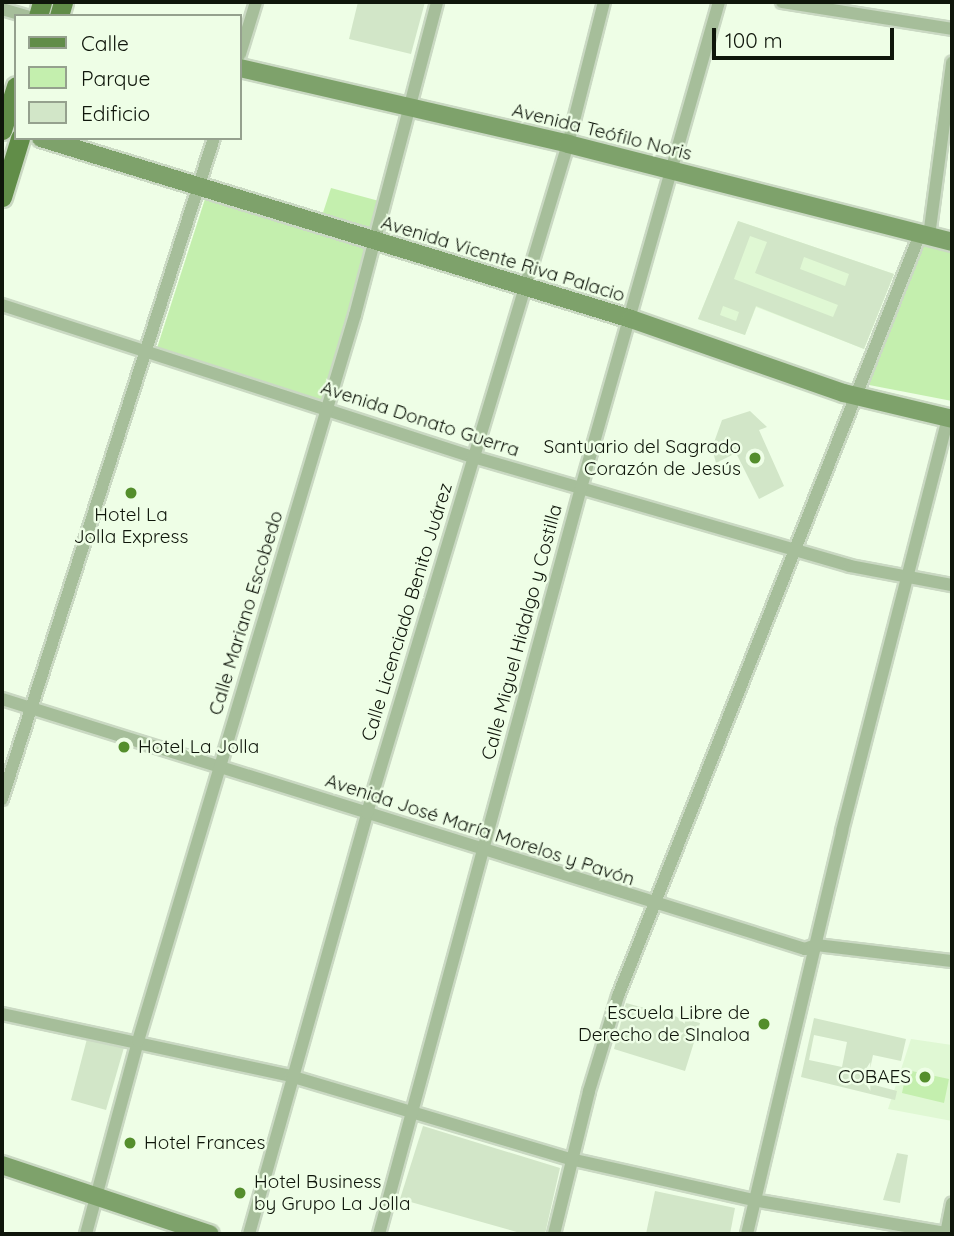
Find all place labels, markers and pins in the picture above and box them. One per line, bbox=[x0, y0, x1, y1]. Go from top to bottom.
place label: Santuario del Sagrado Corazón de Jesús bbox=[544, 436, 741, 480]
marker: Santuario del Sagrado Corazón de Jesús bbox=[747, 450, 763, 466]
marker: Hotel La Jolla Express bbox=[123, 485, 139, 501]
place label: Hotel La Jolla Express bbox=[74, 504, 188, 548]
place label: Hotel La Jolla bbox=[138, 736, 259, 758]
marker: Hotel La Jolla bbox=[116, 739, 132, 755]
place label: Escuela Libre de Derecho de SInaloa bbox=[578, 1002, 750, 1046]
marker: Escuela Libre de Derecho de SInaloa bbox=[756, 1016, 772, 1032]
place label: COBAES bbox=[838, 1066, 911, 1088]
marker: COBAES bbox=[917, 1069, 933, 1085]
place label: Hotel Frances bbox=[144, 1132, 265, 1154]
marker: Hotel Frances bbox=[122, 1135, 138, 1151]
place label: Hotel Business by Grupo La Jolla bbox=[254, 1171, 410, 1215]
marker: Hotel Business by Grupo La Jolla bbox=[232, 1185, 248, 1201]

